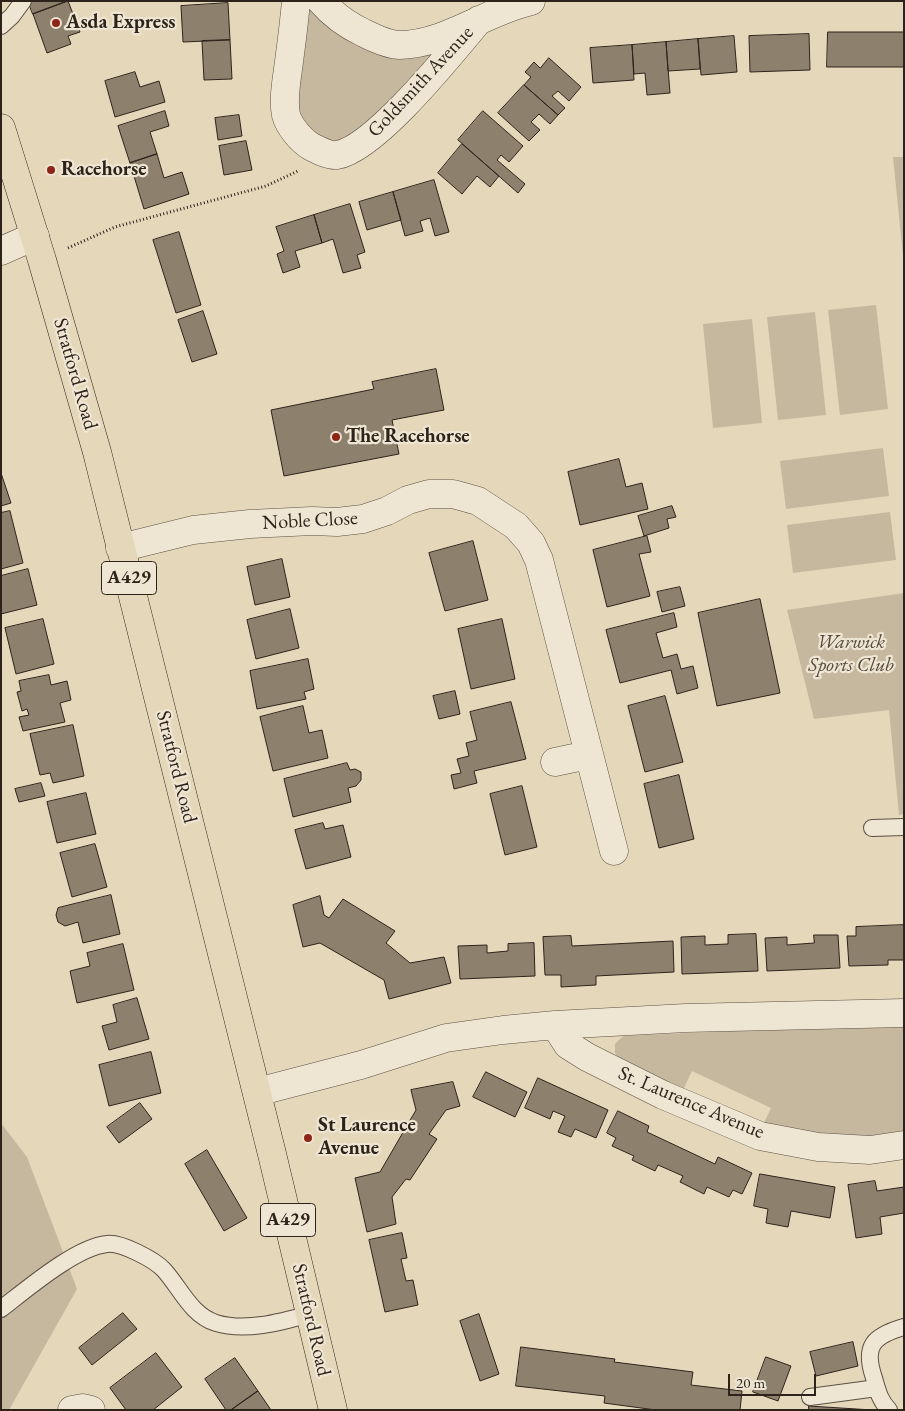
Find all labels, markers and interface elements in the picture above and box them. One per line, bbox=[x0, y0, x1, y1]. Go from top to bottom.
place label: Asda Express bbox=[66, 11, 176, 35]
marker: Asda Express bbox=[50, 17, 62, 29]
street label: Goldsmith Avenue bbox=[363, 21, 479, 143]
place label: Racehorse bbox=[61, 158, 147, 182]
marker: Racehorse bbox=[45, 164, 57, 176]
street label: Stratford Road bbox=[48, 315, 102, 433]
place label: The Racehorse bbox=[346, 425, 470, 449]
marker: The Racehorse bbox=[330, 431, 342, 443]
street label: Noble Close bbox=[262, 507, 358, 535]
road number: A429 bbox=[102, 562, 156, 594]
park label: Warwick Sports Club bbox=[808, 631, 894, 678]
street label: Stratford Road bbox=[150, 708, 202, 826]
street label: St. Laurence Avenue bbox=[614, 1061, 768, 1145]
place label: St Laurence Avenue bbox=[318, 1114, 416, 1161]
marker: St Laurence Avenue bbox=[302, 1132, 314, 1144]
road number: A429 bbox=[260, 1204, 316, 1236]
street label: Stratford Road bbox=[286, 1261, 336, 1379]
scale bar bbox=[730, 1364, 818, 1396]
text: 20 m bbox=[736, 1373, 765, 1392]

